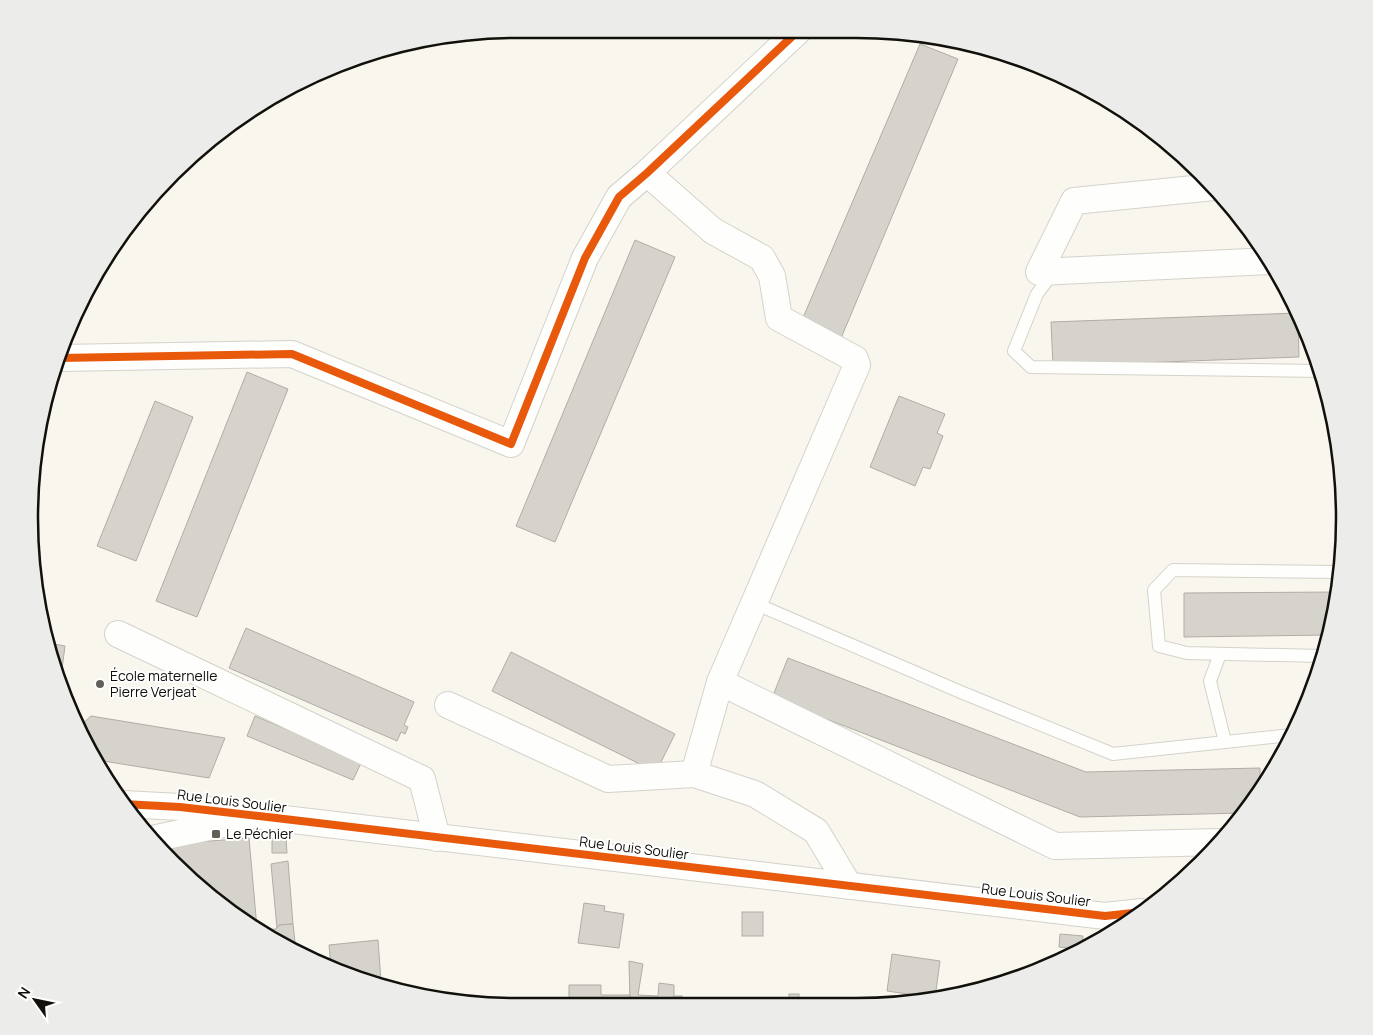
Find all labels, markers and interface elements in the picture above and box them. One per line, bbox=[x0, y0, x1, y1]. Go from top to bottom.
place label: École maternelle Pierre Verjeat bbox=[110, 666, 217, 701]
marker: École maternelle Pierre Verjeat bbox=[94, 678, 106, 690]
street label: Rue Louis Soulier bbox=[176, 784, 288, 817]
place label: Le Péchier bbox=[226, 824, 293, 843]
marker: Le Péchier bbox=[210, 828, 222, 840]
street label: Rue Louis Soulier bbox=[578, 831, 690, 864]
street label: Rue Louis Soulier bbox=[980, 878, 1092, 911]
north arrow bbox=[10, 975, 60, 1025]
text: N bbox=[13, 983, 34, 1002]

